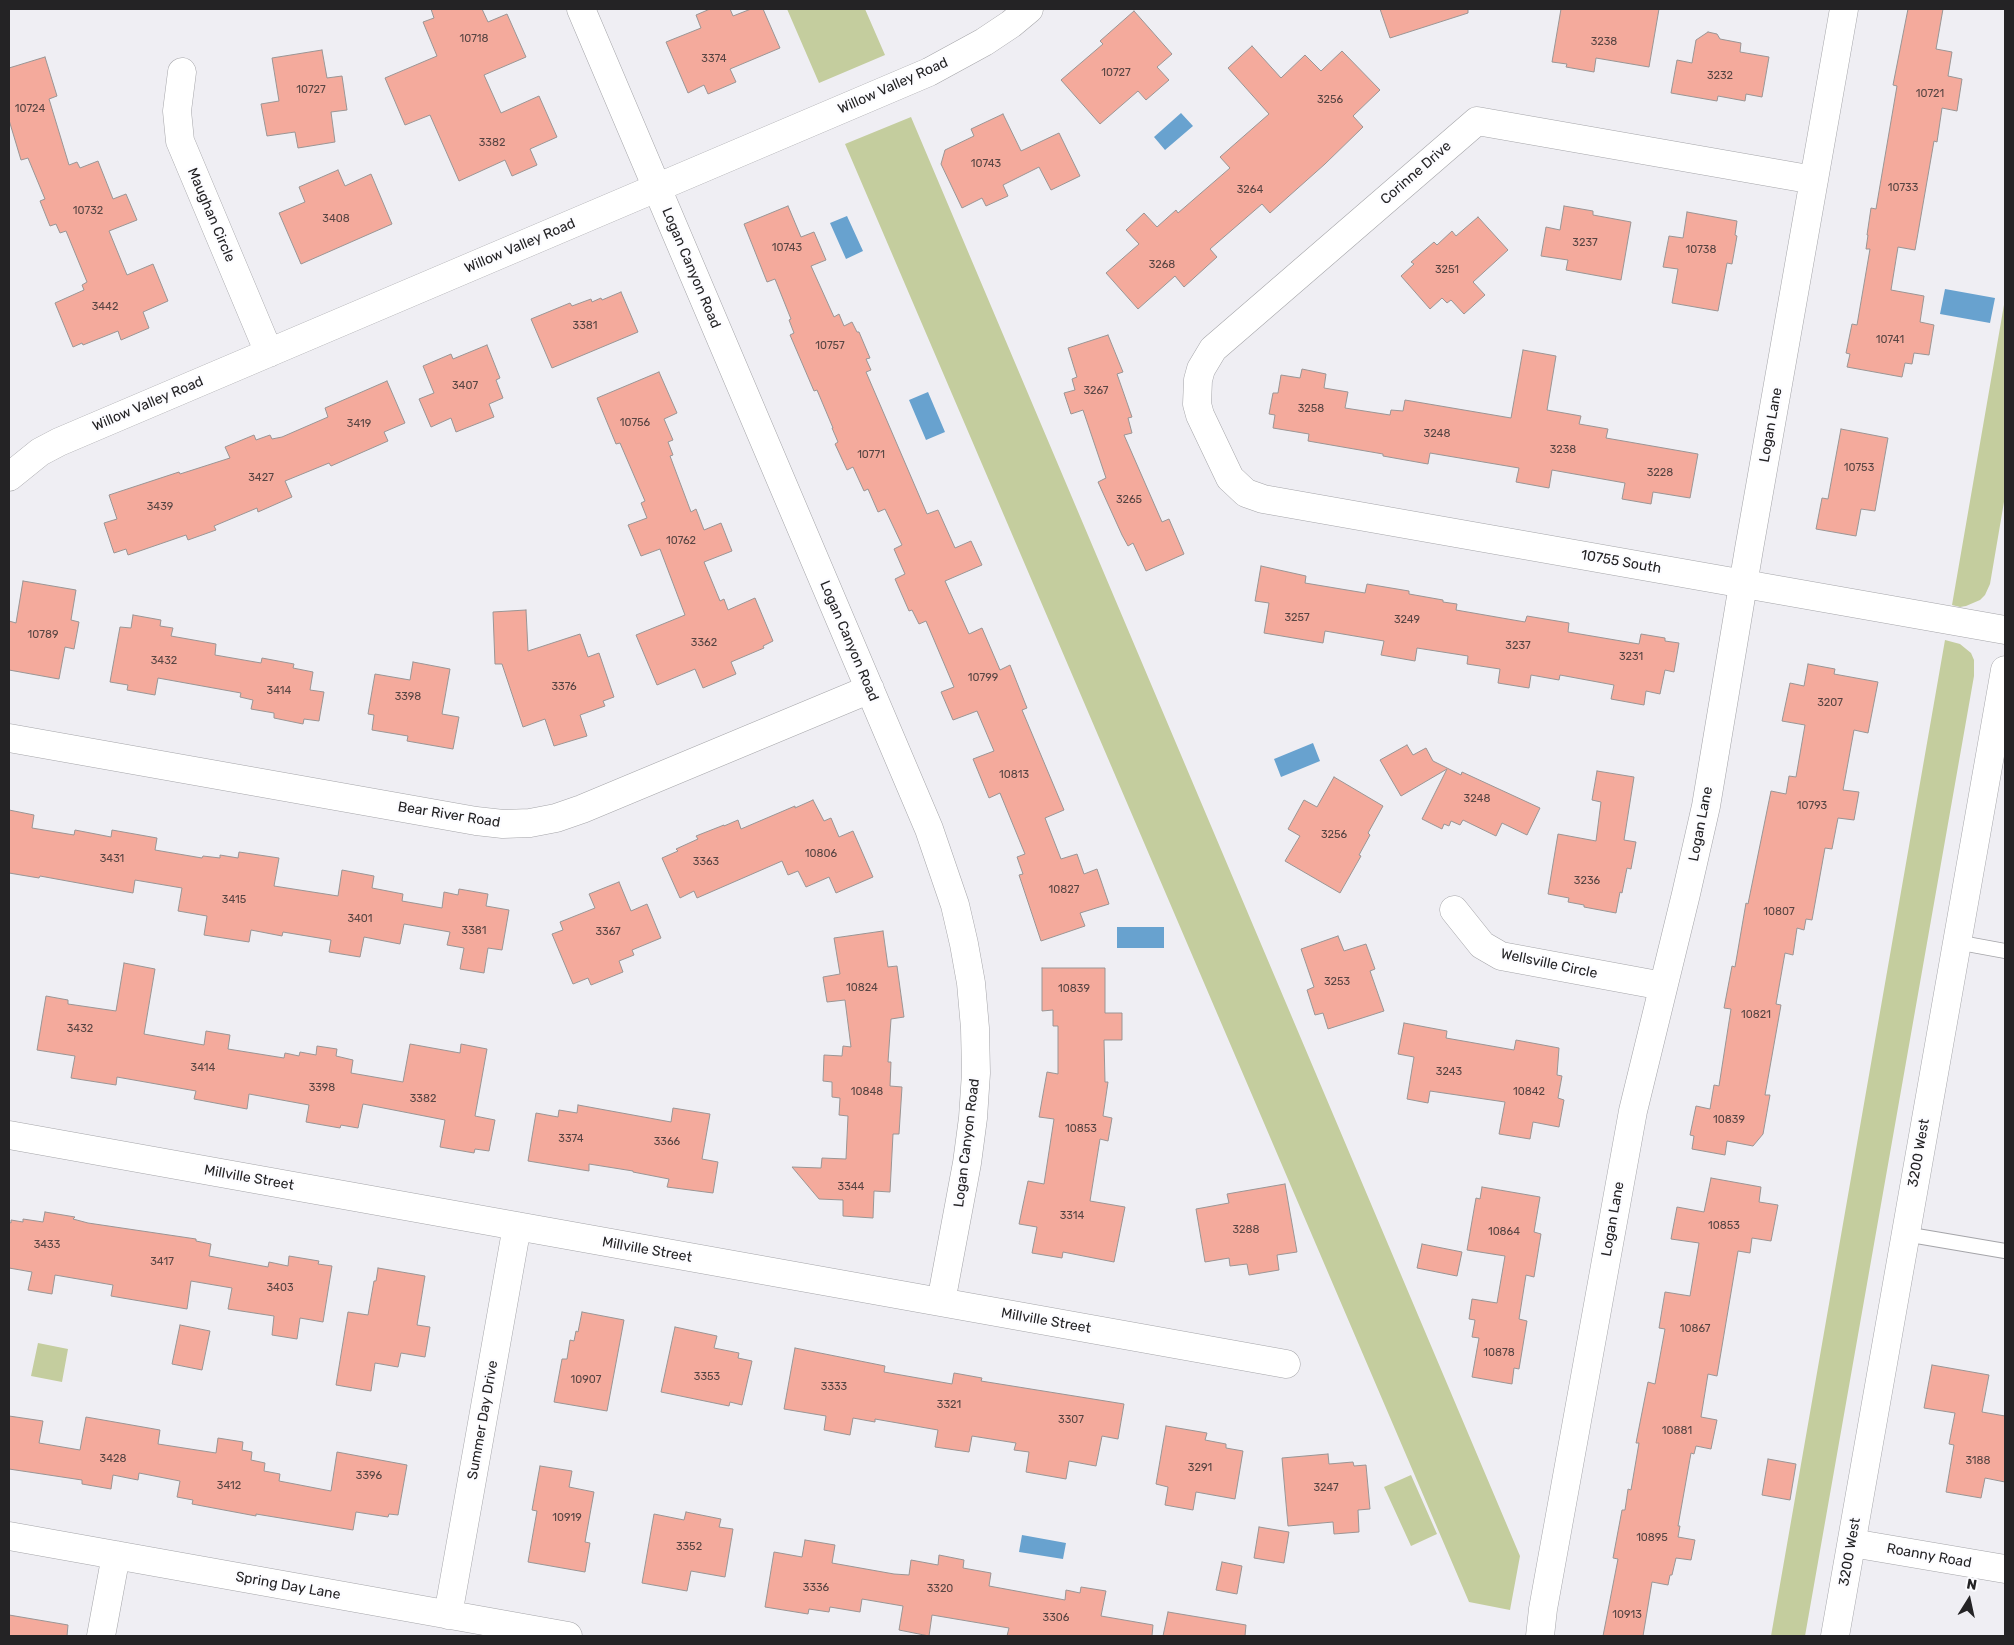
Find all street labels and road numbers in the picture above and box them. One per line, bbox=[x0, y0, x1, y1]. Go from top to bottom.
street label: Willow Valley Road bbox=[835, 54, 951, 118]
street label: Corinne Drive bbox=[1377, 138, 1455, 208]
street label: Maughan Circle bbox=[184, 165, 238, 265]
street label: Logan Canyon Road bbox=[658, 205, 724, 331]
street label: Willow Valley Road bbox=[462, 215, 578, 277]
street label: Willow Valley Road bbox=[90, 373, 206, 435]
street label: Logan Lane bbox=[1756, 386, 1786, 464]
street label: 10755 South bbox=[1580, 547, 1662, 577]
street label: Logan Canyon Road bbox=[816, 578, 882, 704]
street label: Logan Lane bbox=[1686, 785, 1716, 863]
street label: Bear River Road bbox=[397, 799, 501, 831]
street label: Wellsville Circle bbox=[1499, 946, 1599, 982]
street label: Logan Canyon Road bbox=[951, 1078, 983, 1208]
street label: 3200 West bbox=[1905, 1117, 1933, 1189]
street label: Millville Street bbox=[203, 1162, 295, 1194]
street label: Logan Lane bbox=[1598, 1180, 1628, 1258]
street label: Millville Street bbox=[601, 1234, 693, 1266]
street label: Millville Street bbox=[1000, 1305, 1092, 1337]
street label: Summer Day Drive bbox=[464, 1359, 502, 1481]
street label: 3200 West bbox=[1836, 1516, 1864, 1588]
street label: Roanny Road bbox=[1885, 1540, 1973, 1572]
street label: Spring Day Lane bbox=[234, 1568, 342, 1604]

